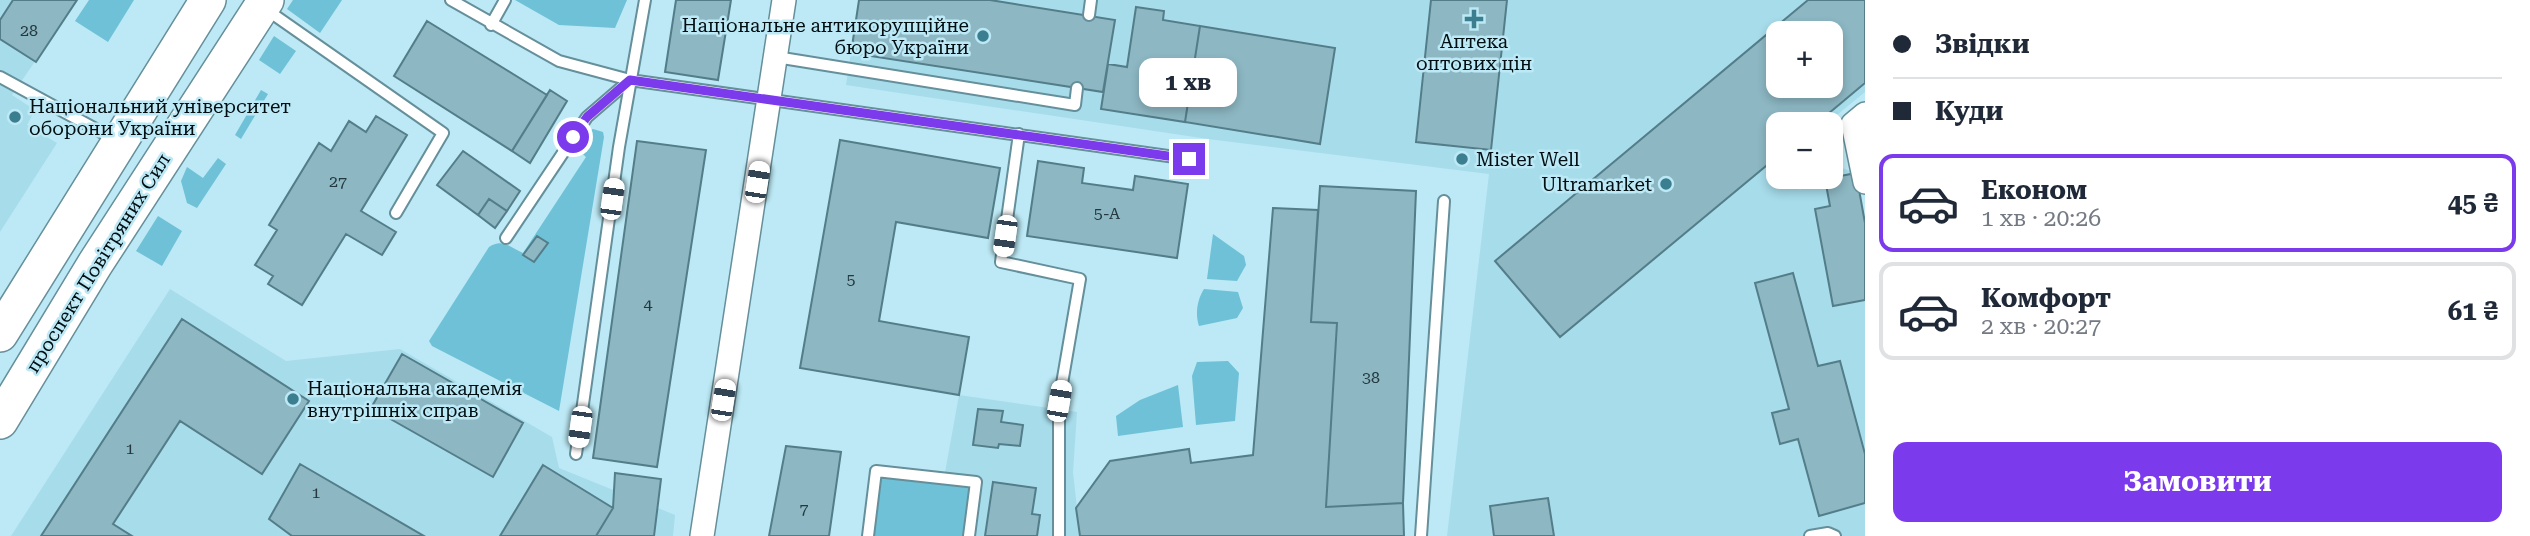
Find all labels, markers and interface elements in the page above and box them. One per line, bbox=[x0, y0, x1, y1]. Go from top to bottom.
marker: Аптека оптових цін bbox=[1466, 11, 1482, 27]
place label: Національне антикорупційне бюро України bbox=[682, 14, 969, 59]
house number: 28 bbox=[20, 21, 38, 40]
map controls bbox=[1766, 21, 1843, 189]
button: + bbox=[1766, 21, 1843, 98]
marker: Національне антикорупційне бюро України bbox=[975, 28, 991, 44]
text: Звідки bbox=[1935, 29, 2030, 59]
place label: Аптека оптових цін bbox=[1416, 30, 1532, 75]
callout: 1 хв bbox=[1140, 58, 1238, 106]
text: 1 хв bbox=[1165, 69, 1211, 96]
place label: Національний університет оборони України bbox=[29, 95, 291, 140]
text: Куди bbox=[1935, 96, 2003, 126]
marker: Національний університет оборони України bbox=[7, 109, 23, 125]
button: − bbox=[1766, 112, 1843, 189]
route start bbox=[557, 121, 589, 153]
route end bbox=[1173, 143, 1205, 175]
place label: Mister Well bbox=[1476, 148, 1580, 171]
street label: проспект Повітряних Сил bbox=[21, 149, 175, 377]
marker: Mister Well bbox=[1454, 151, 1470, 167]
car bbox=[744, 160, 771, 204]
house number: 27 bbox=[329, 172, 347, 191]
icon: car bbox=[1897, 172, 1960, 235]
place label: Ultramarket bbox=[1541, 173, 1652, 196]
text: Економ bbox=[1981, 175, 2087, 205]
marker: Ultramarket bbox=[1658, 176, 1674, 192]
car bbox=[599, 177, 626, 221]
text: 45 ₴ bbox=[2448, 188, 2498, 218]
house number: 5-А bbox=[1094, 204, 1121, 223]
text: 1 хв · 20:26 bbox=[1981, 205, 2101, 232]
car bbox=[992, 214, 1019, 258]
house number: 5 bbox=[847, 270, 856, 289]
icon: car bbox=[1897, 280, 1960, 343]
text: Комфорт bbox=[1981, 283, 2111, 313]
house number: 4 bbox=[644, 295, 653, 314]
text: 61 ₴ bbox=[2448, 296, 2498, 326]
text: 2 хв · 20:27 bbox=[1981, 313, 2101, 340]
house number: 38 bbox=[1362, 368, 1380, 387]
place label: Національна академія внутрішніх справ bbox=[307, 377, 522, 422]
car bbox=[710, 378, 737, 422]
car bbox=[1046, 378, 1073, 424]
marker: Національна академія внутрішніх справ bbox=[285, 391, 301, 407]
car bbox=[567, 405, 594, 449]
house number: 1 bbox=[126, 439, 135, 458]
button: Замовити bbox=[1893, 442, 2502, 522]
house number: 1 bbox=[312, 483, 321, 502]
house number: 7 bbox=[800, 499, 809, 518]

